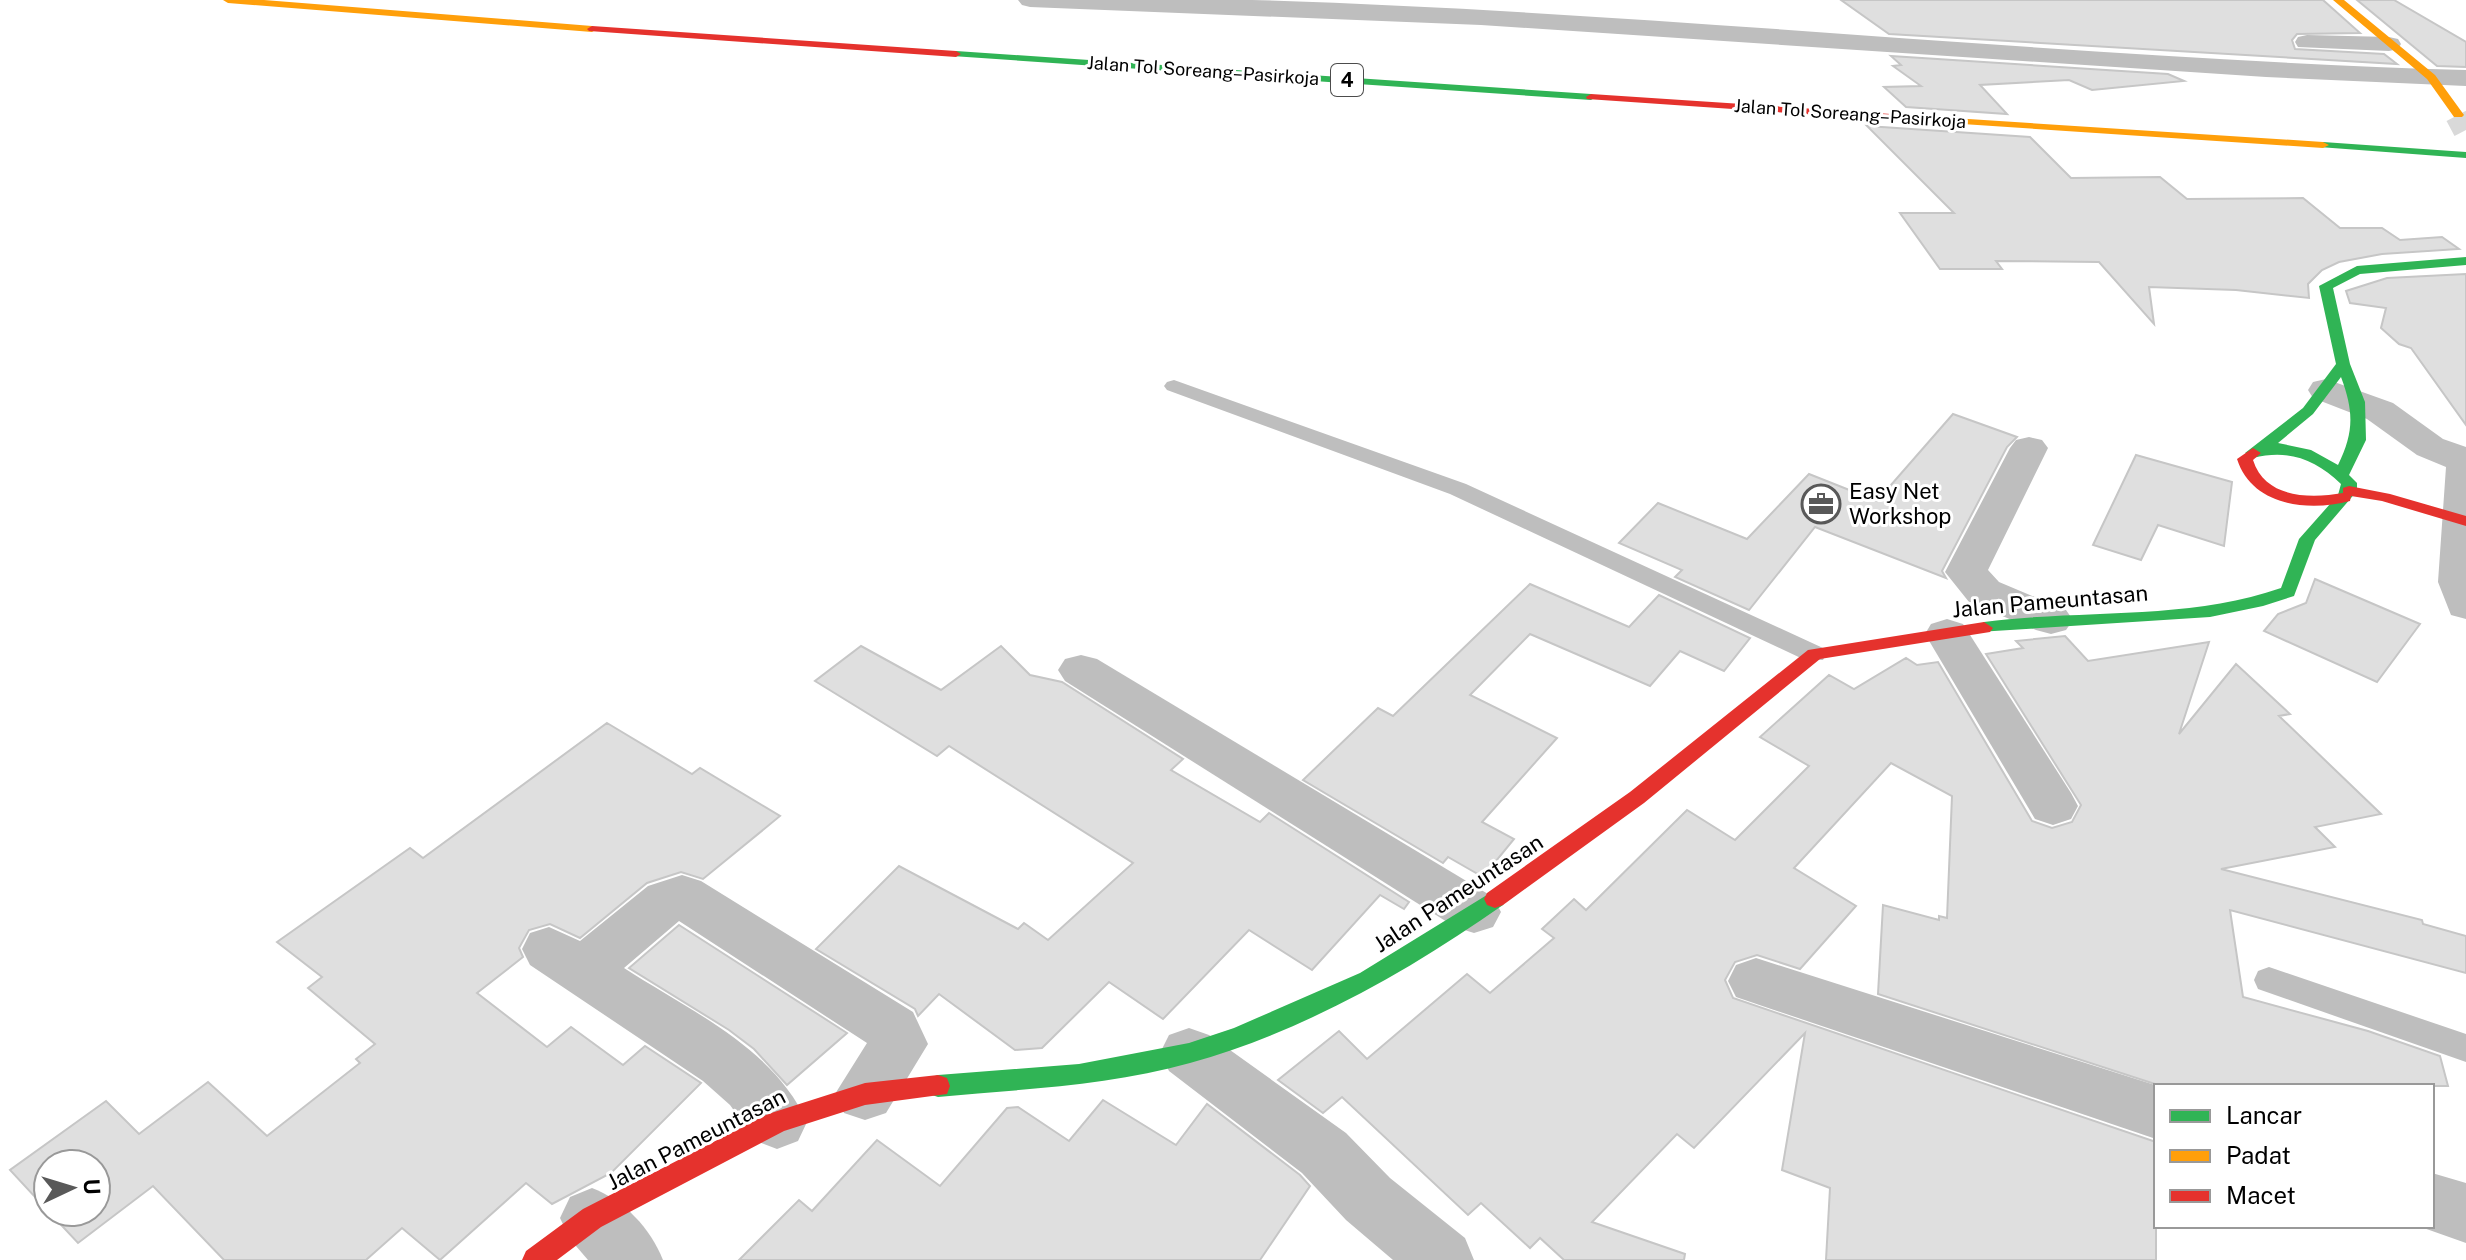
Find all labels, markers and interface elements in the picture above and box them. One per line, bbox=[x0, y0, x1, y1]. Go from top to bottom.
street label: Jalan Tol Soreang–Pasirkoja bbox=[1086, 52, 1320, 89]
road number: 4 bbox=[1331, 64, 1363, 96]
street label: Jalan Tol Soreang–Pasirkoja bbox=[1733, 95, 1967, 132]
place label: Easy Net Workshop bbox=[1849, 478, 1951, 529]
office icon: Easy Net Workshop bbox=[1800, 483, 1842, 525]
street label: Jalan Pameuntasan bbox=[1951, 579, 2149, 623]
street label: Jalan Pameuntasan bbox=[1368, 829, 1548, 957]
street label: Jalan Pameuntasan bbox=[603, 1083, 789, 1195]
legend bbox=[2154, 1084, 2434, 1228]
text: Lancar bbox=[2226, 1101, 2302, 1129]
text: Padat bbox=[2226, 1141, 2291, 1169]
north arrow bbox=[32, 1148, 112, 1228]
text: U bbox=[78, 1178, 105, 1195]
text: Macet bbox=[2226, 1181, 2296, 1209]

